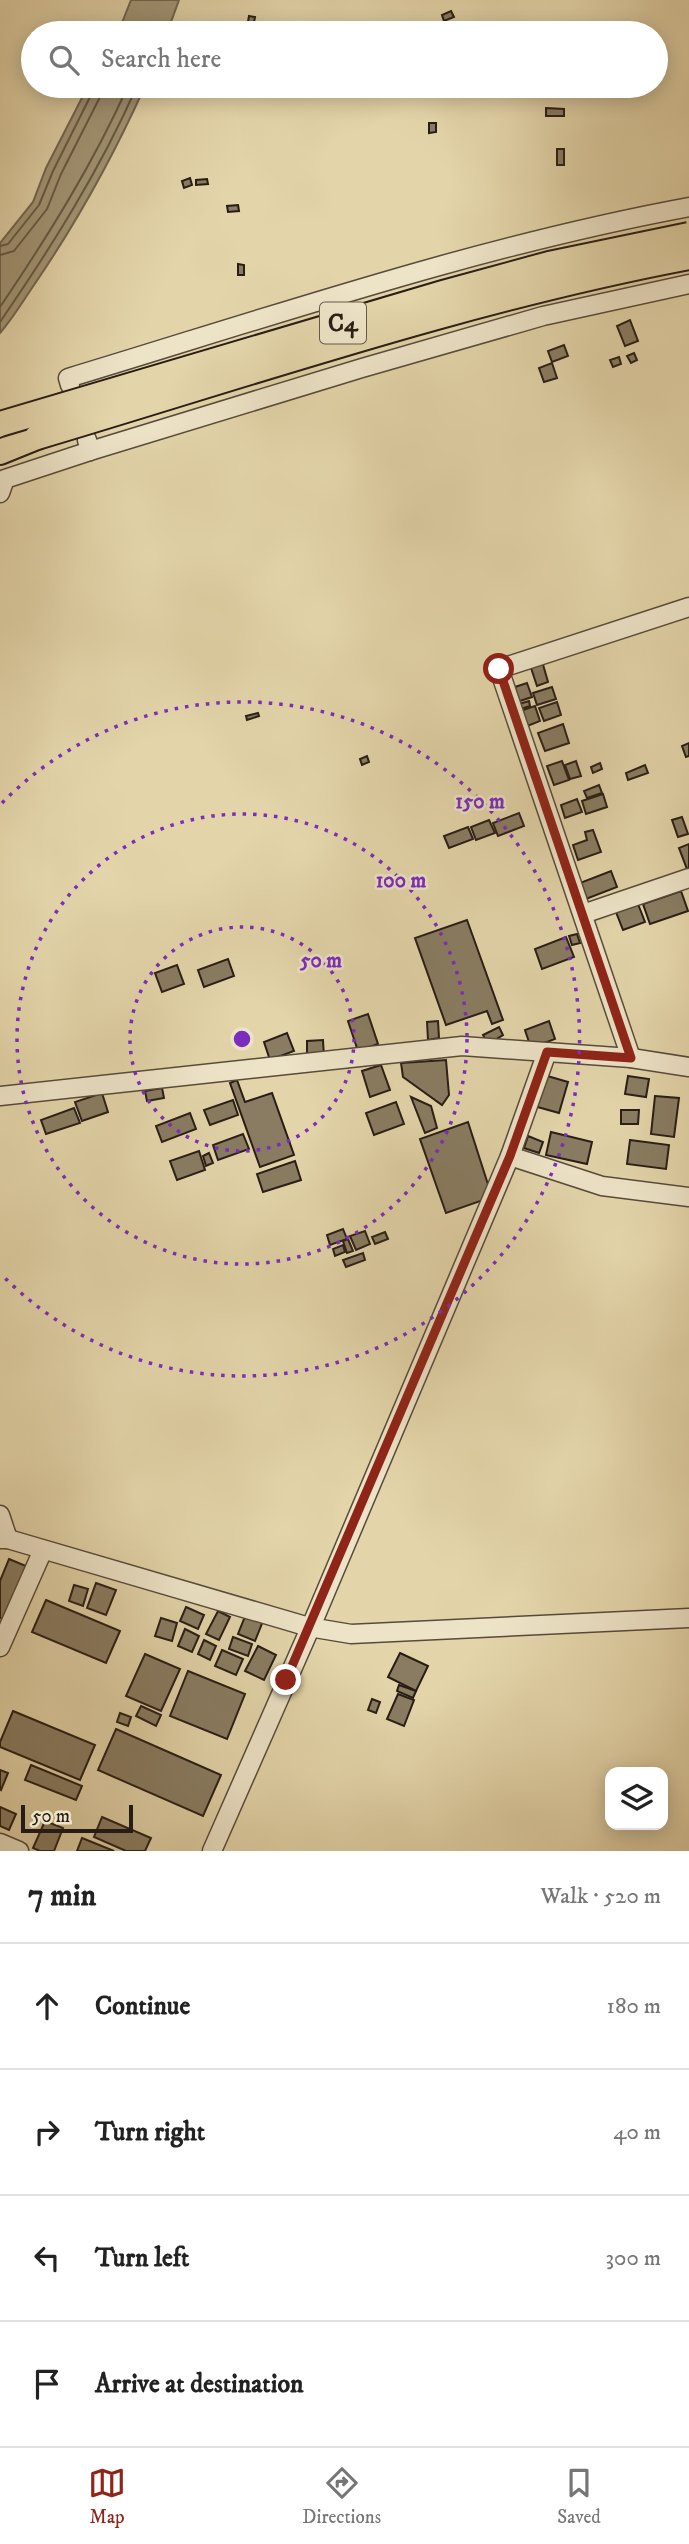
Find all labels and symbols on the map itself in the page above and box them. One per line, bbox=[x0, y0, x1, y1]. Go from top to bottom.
road number: C4 bbox=[320, 302, 366, 344]
route start bbox=[483, 653, 514, 684]
text: 150 m bbox=[455, 789, 505, 815]
text: 100 m bbox=[376, 868, 426, 894]
text: 50 m bbox=[299, 948, 342, 974]
centre of rings bbox=[230, 1027, 254, 1051]
route end bbox=[270, 1664, 301, 1695]
scale bar bbox=[21, 1802, 133, 1834]

